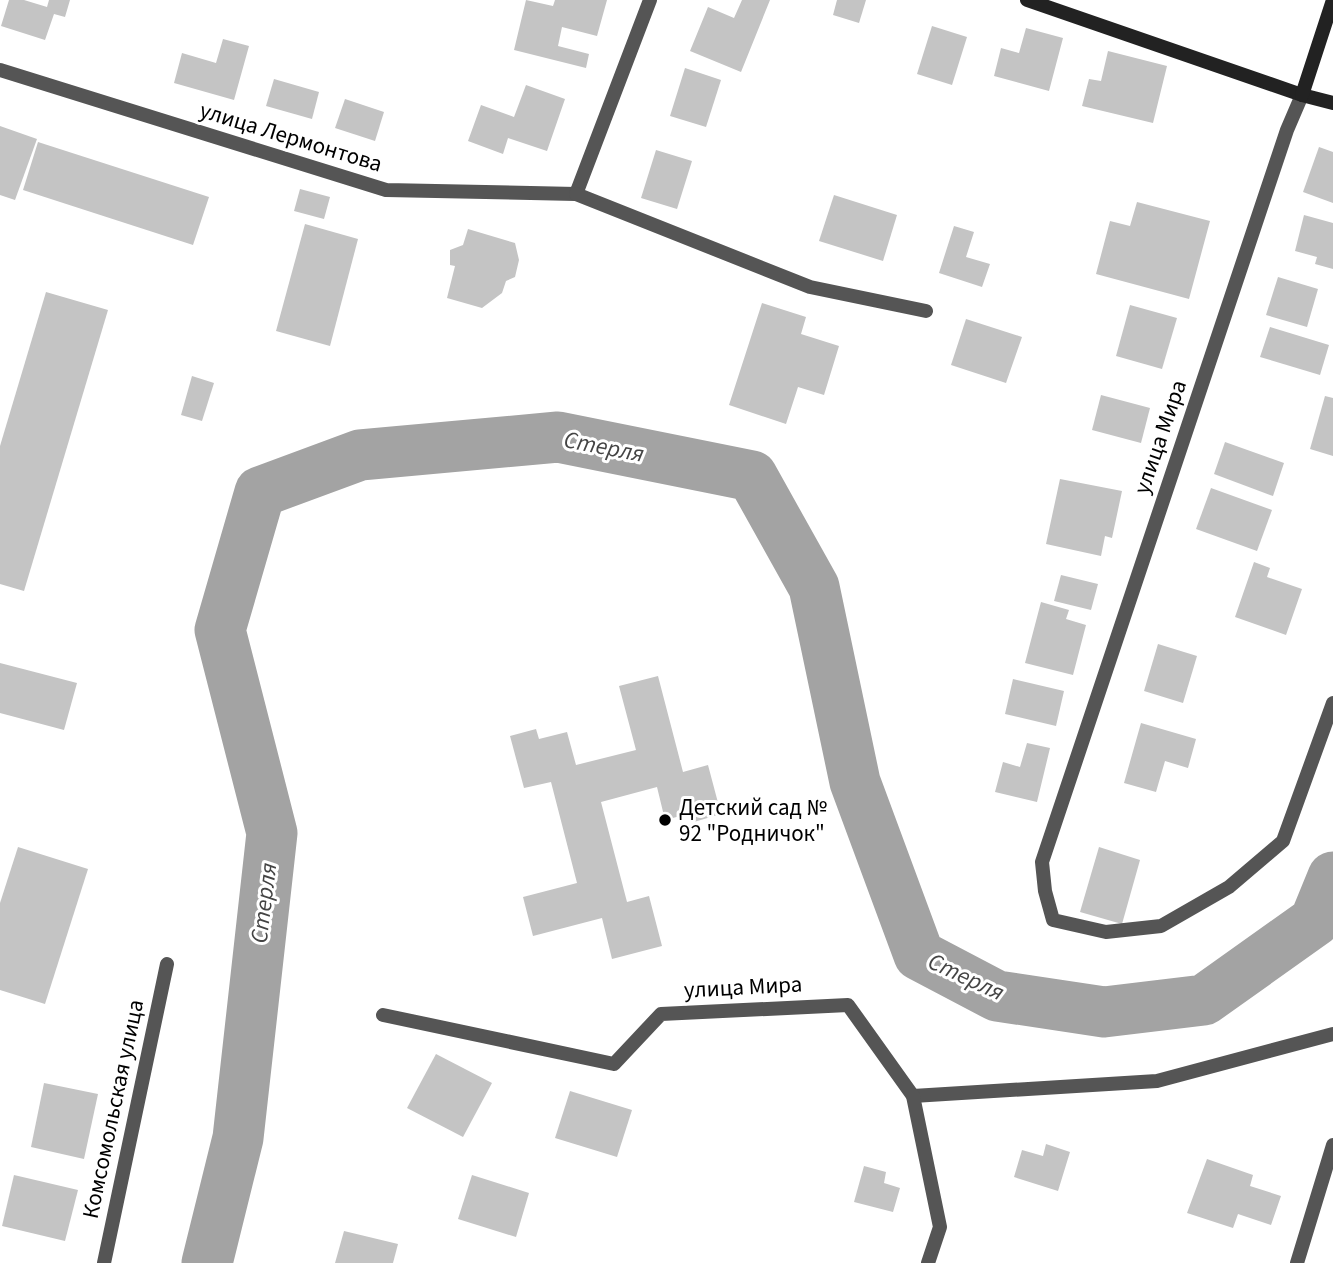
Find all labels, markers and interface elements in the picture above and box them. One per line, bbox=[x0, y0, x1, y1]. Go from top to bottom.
street label: улица Лермонтова bbox=[196, 94, 386, 180]
street label: улица Мира bbox=[1125, 376, 1195, 498]
water label: Стерля bbox=[561, 422, 647, 472]
place label: Детский сад № 92 "Родничок" bbox=[679, 791, 827, 850]
marker: Детский сад № 92 "Родничок" bbox=[657, 812, 673, 828]
water label: Стерля bbox=[242, 861, 286, 945]
water label: Стерля bbox=[922, 944, 1010, 1010]
street label: улица Мира bbox=[683, 967, 803, 1007]
street label: Комсомольская улица bbox=[74, 996, 152, 1222]

